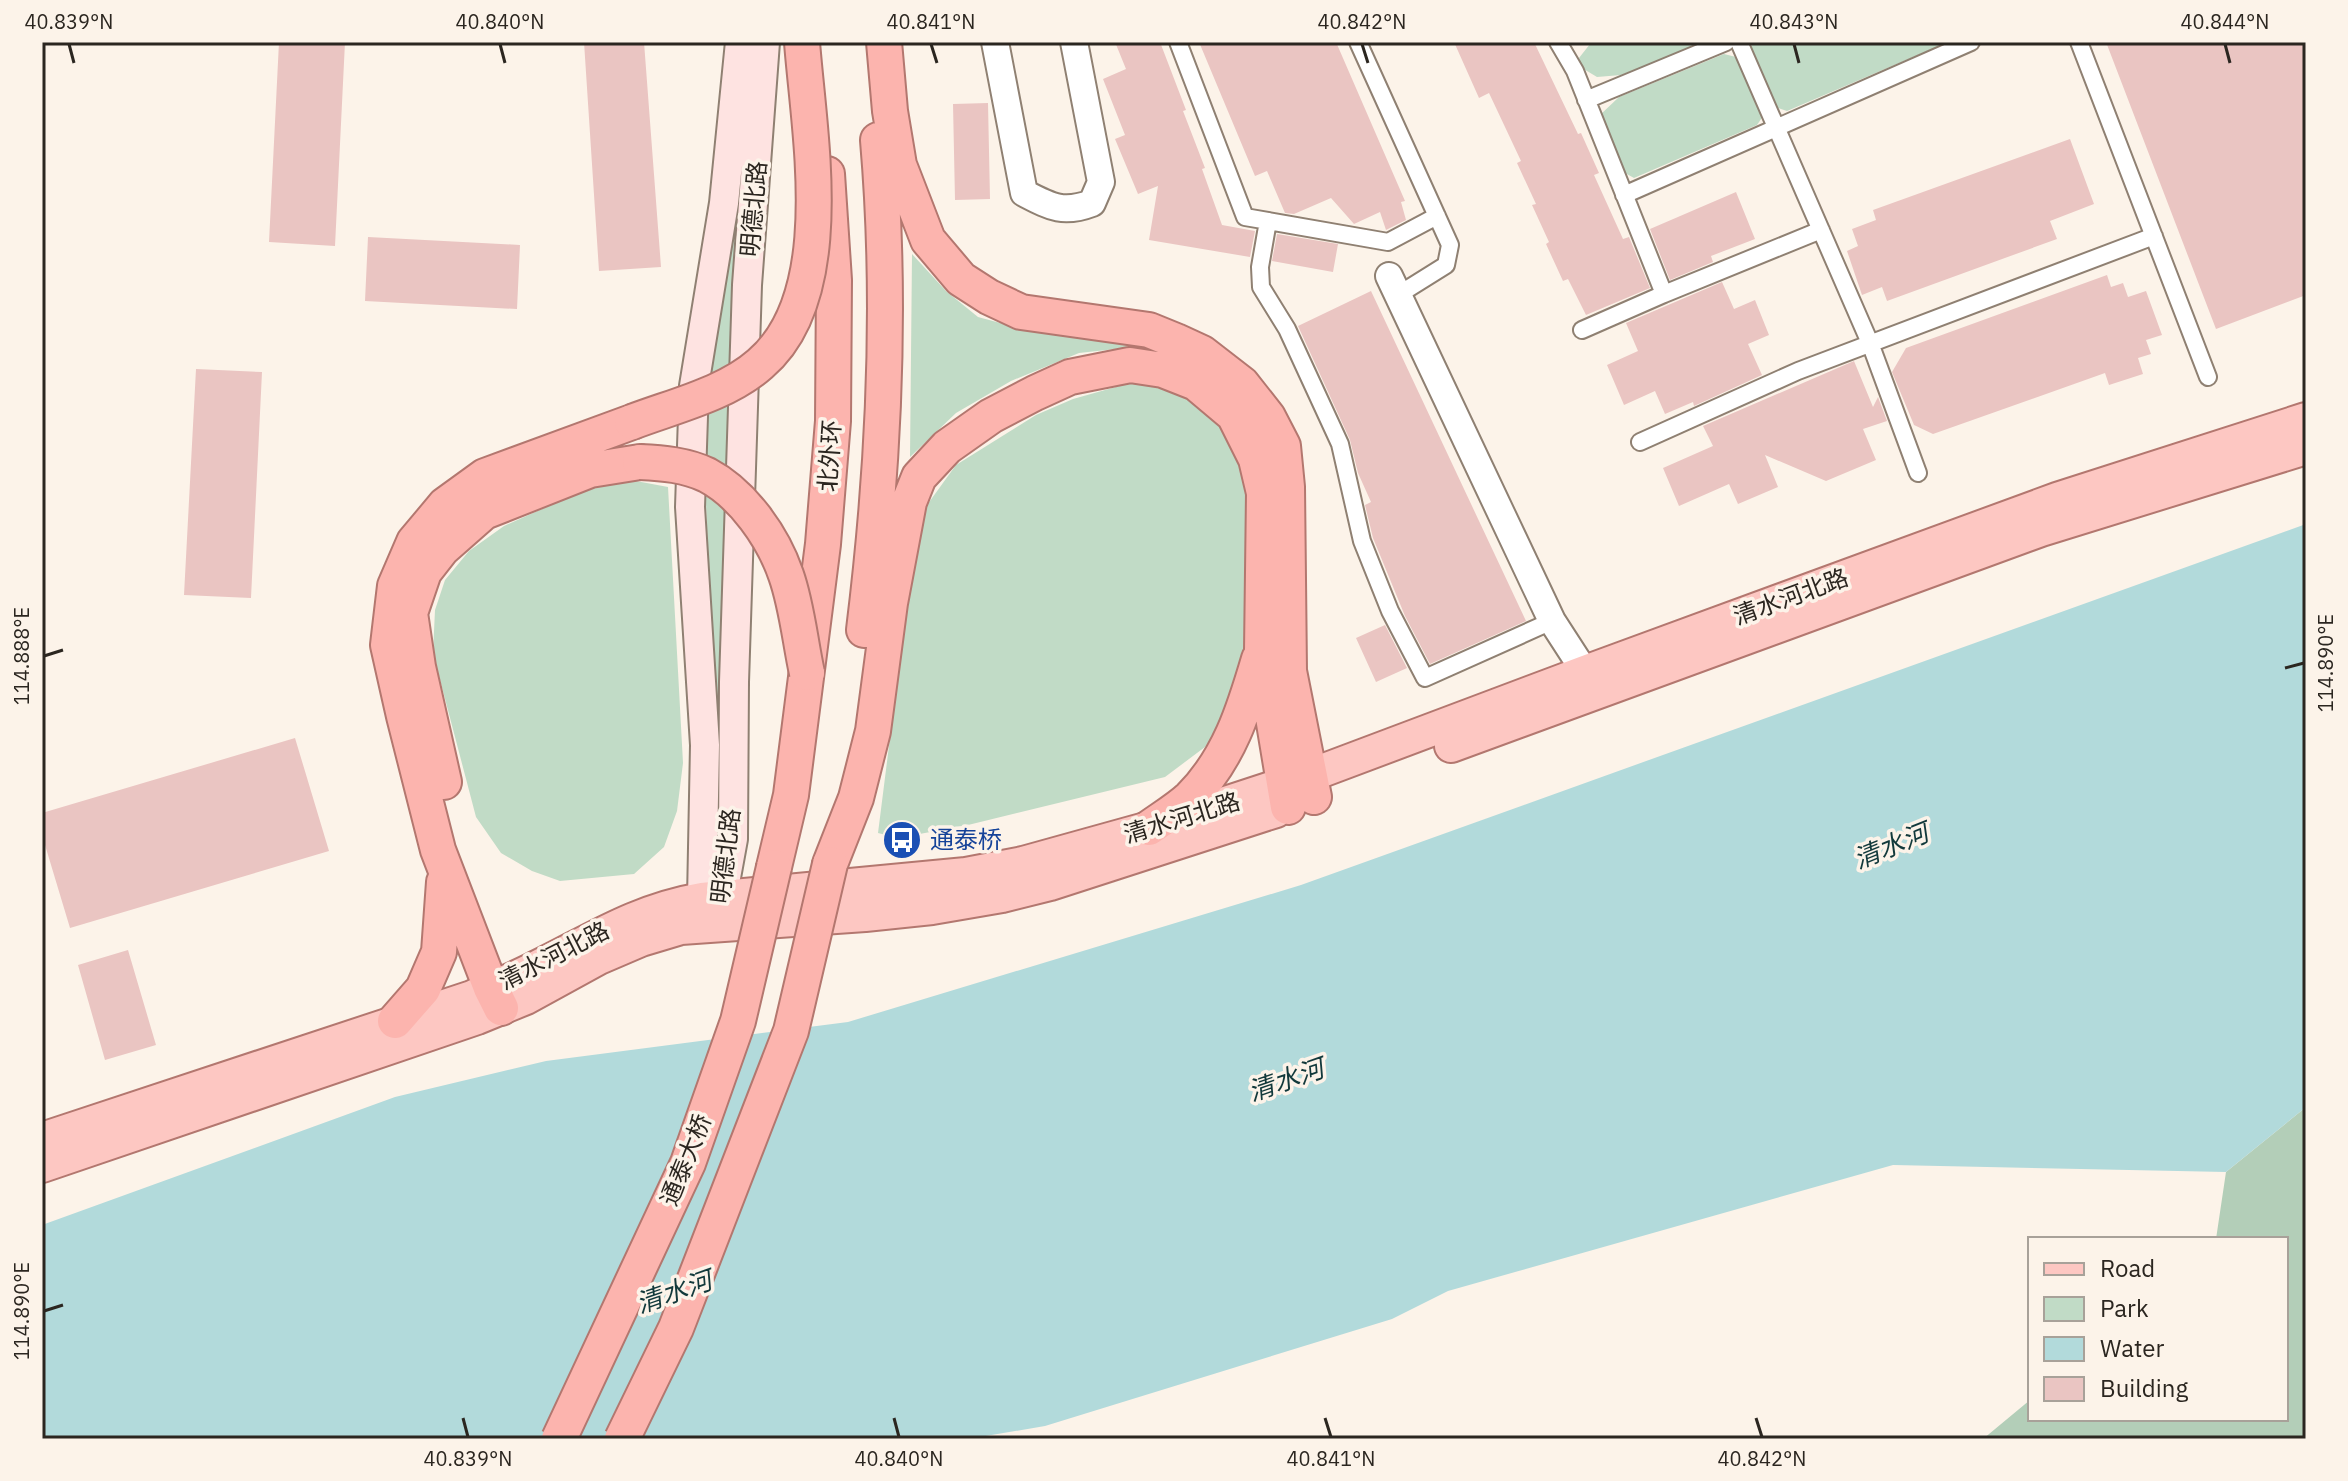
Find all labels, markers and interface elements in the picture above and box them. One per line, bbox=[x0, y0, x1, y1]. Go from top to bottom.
text: 40.839°N bbox=[25, 8, 113, 35]
text: 40.840°N bbox=[456, 8, 544, 35]
text: 40.841°N bbox=[887, 8, 975, 35]
text: 40.842°N bbox=[1318, 8, 1406, 35]
text: 40.843°N bbox=[1750, 8, 1838, 35]
text: 40.844°N bbox=[2181, 8, 2269, 35]
street label: 明德北路 bbox=[733, 160, 773, 258]
street label: 北外环 bbox=[811, 419, 847, 493]
street label: 清水河北路 bbox=[1729, 561, 1853, 632]
text: 114.888°E bbox=[8, 607, 35, 705]
text: 114.890°E bbox=[2312, 614, 2339, 712]
street label: 清水河北路 bbox=[1120, 784, 1244, 850]
street label: 明德北路 bbox=[703, 806, 747, 905]
water label: 清水河 bbox=[1848, 813, 1938, 875]
bus stop icon: 通泰桥 bbox=[881, 819, 923, 861]
place label: 通泰桥 bbox=[930, 823, 1002, 855]
street label: 清水河北路 bbox=[493, 914, 614, 997]
water label: 清水河 bbox=[1243, 1049, 1333, 1108]
street label: 通泰大桥 bbox=[652, 1109, 718, 1210]
legend bbox=[2028, 1237, 2288, 1421]
text: Road bbox=[2100, 1252, 2155, 1284]
water label: 清水河 bbox=[631, 1261, 721, 1320]
text: 114.890°E bbox=[8, 1262, 35, 1360]
text: Park bbox=[2100, 1292, 2149, 1324]
text: Water bbox=[2100, 1332, 2164, 1364]
text: Building bbox=[2100, 1372, 2188, 1404]
text: 40.839°N bbox=[424, 1445, 512, 1472]
text: 40.840°N bbox=[855, 1445, 943, 1472]
text: 40.841°N bbox=[1287, 1445, 1375, 1472]
text: 40.842°N bbox=[1718, 1445, 1806, 1472]

